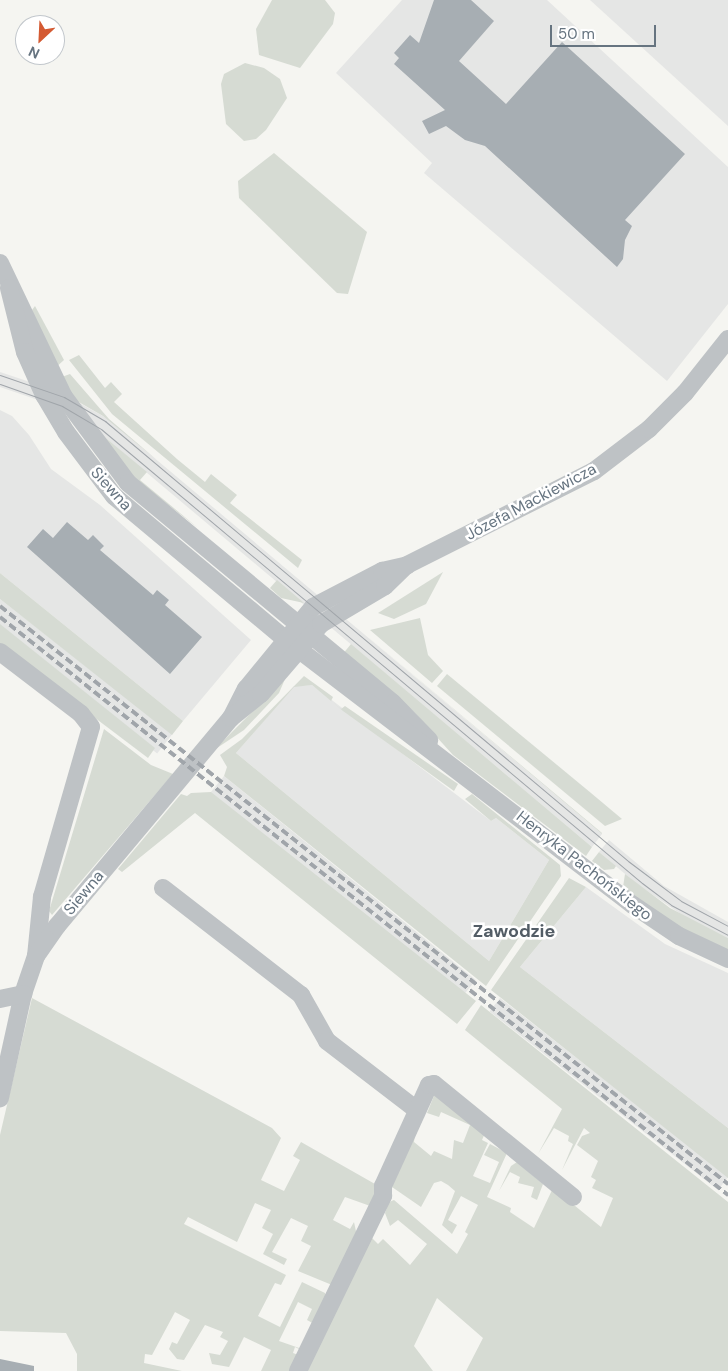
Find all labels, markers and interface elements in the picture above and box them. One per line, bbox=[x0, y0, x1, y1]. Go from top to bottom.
north arrow bbox=[15, 15, 65, 65]
scale bar bbox=[553, 15, 659, 47]
text: 50 m bbox=[558, 24, 595, 44]
text: N bbox=[26, 42, 43, 63]
street label: Józefa Mackiewicza bbox=[462, 459, 600, 545]
street label: Siewna bbox=[86, 463, 136, 515]
street label: Henryka Pachońskiego bbox=[512, 807, 656, 925]
street label: Siewna bbox=[60, 867, 108, 919]
district label: Zawodzie bbox=[473, 920, 555, 942]

